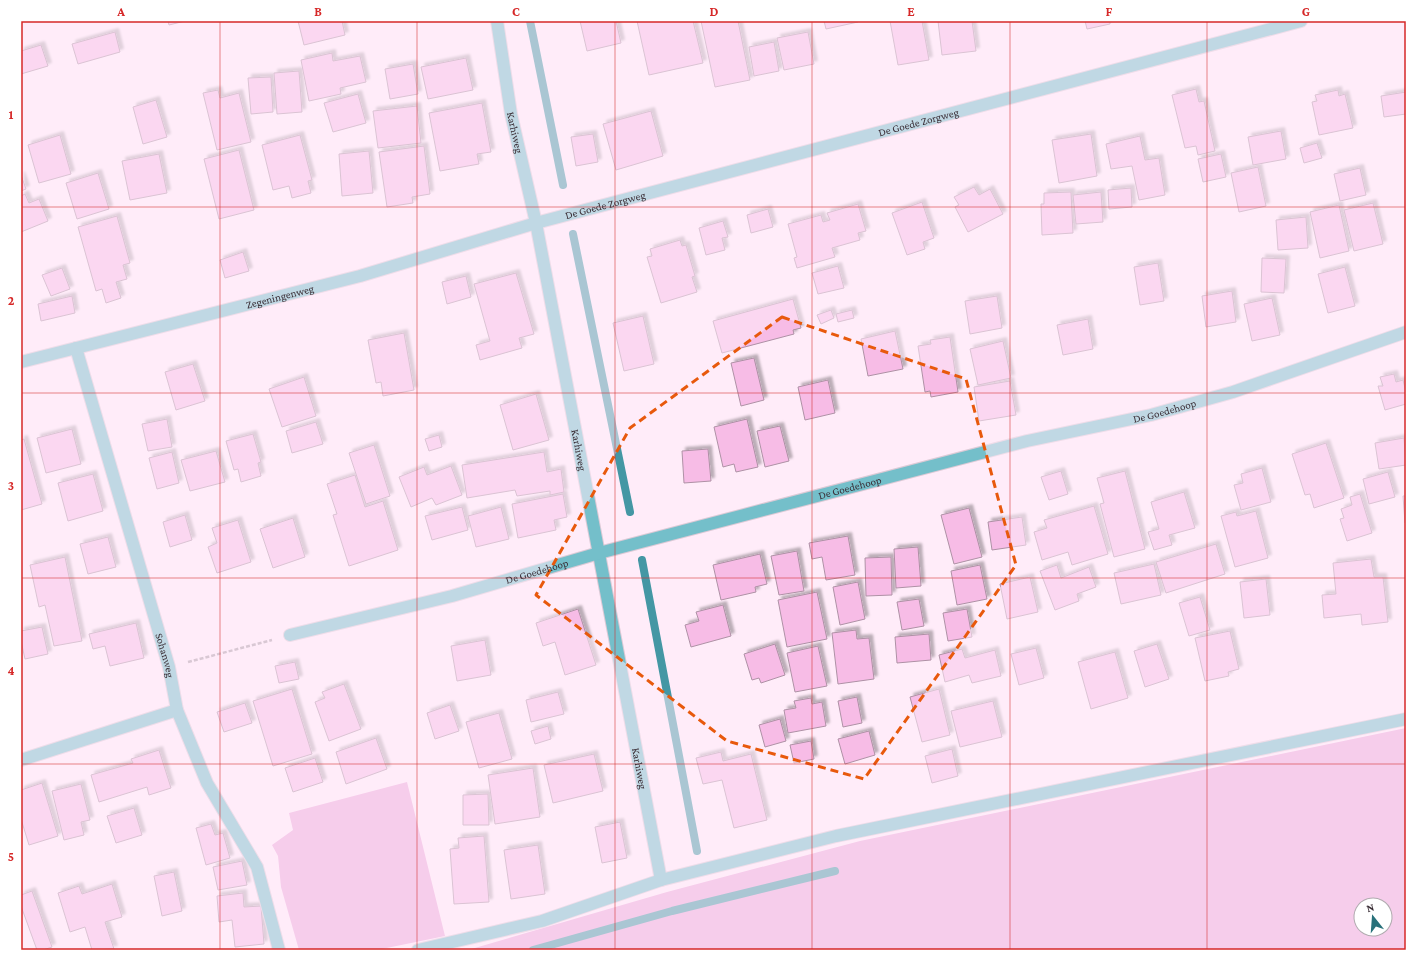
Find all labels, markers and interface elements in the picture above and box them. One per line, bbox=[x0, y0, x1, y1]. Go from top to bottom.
text: A bbox=[116, 4, 125, 19]
text: B bbox=[314, 4, 322, 19]
text: C bbox=[512, 4, 520, 19]
text: D bbox=[710, 4, 719, 19]
text: E bbox=[907, 4, 915, 19]
text: F bbox=[1106, 4, 1113, 19]
text: G bbox=[1302, 4, 1310, 19]
street label: De Goede Zorgweg bbox=[877, 106, 961, 138]
text: 1 bbox=[9, 107, 14, 122]
street label: Karhiweg bbox=[505, 111, 526, 155]
street label: De Goede Zorgweg bbox=[564, 188, 647, 221]
street label: Zegeningenweg bbox=[245, 282, 316, 311]
text: 2 bbox=[8, 293, 15, 308]
street label: De Goedehoop bbox=[1132, 397, 1198, 425]
street label: Karhiweg bbox=[569, 428, 589, 473]
street label: De Goedehoop bbox=[817, 473, 883, 501]
text: 3 bbox=[8, 478, 14, 493]
street label: De Goedehoop bbox=[504, 556, 570, 586]
street label: Sohanweg bbox=[153, 632, 177, 679]
text: 4 bbox=[7, 663, 15, 678]
street label: Karhiweg bbox=[630, 747, 650, 791]
text: 5 bbox=[8, 849, 14, 864]
north arrow bbox=[1353, 897, 1393, 937]
text: N bbox=[1365, 900, 1376, 914]

